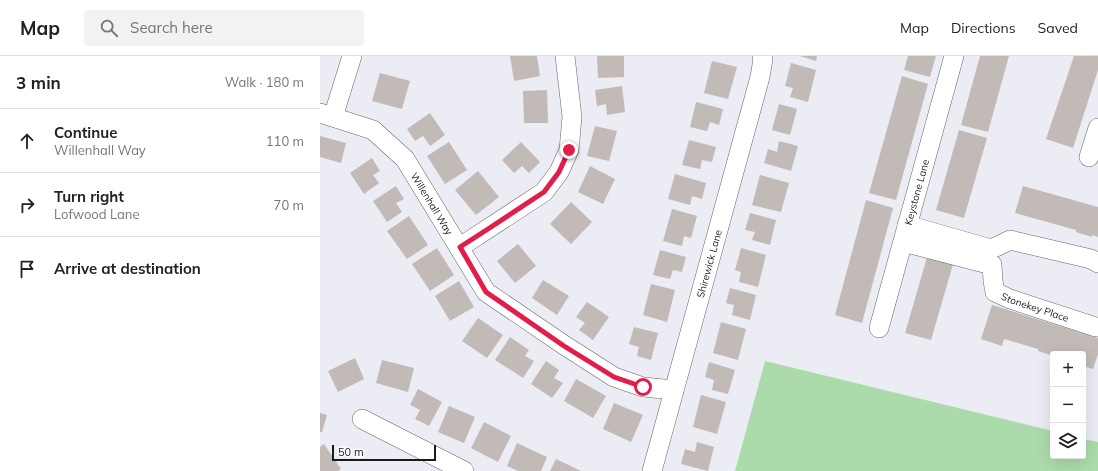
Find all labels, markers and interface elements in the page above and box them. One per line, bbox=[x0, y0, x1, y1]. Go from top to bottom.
search box bbox=[84, 10, 364, 46]
text: Map bbox=[20, 16, 60, 40]
icon: search bbox=[98, 17, 120, 39]
text: Search here bbox=[130, 18, 213, 37]
text: Map bbox=[900, 19, 929, 37]
text: Directions bbox=[951, 19, 1016, 37]
text: Saved bbox=[1038, 19, 1078, 37]
text: 3 min bbox=[16, 72, 61, 93]
text: Walk · 180 m bbox=[225, 74, 304, 90]
text: Continue bbox=[54, 123, 117, 142]
icon: ahead bbox=[16, 130, 38, 152]
text: 110 m bbox=[266, 133, 304, 149]
route end bbox=[560, 141, 578, 159]
text: Willenhall Way bbox=[54, 142, 146, 158]
street label: Keystone Lane bbox=[901, 158, 932, 226]
street label: Willenhall Way bbox=[408, 170, 456, 238]
text: Turn right bbox=[54, 187, 124, 206]
icon: right bbox=[16, 194, 38, 216]
text: 70 m bbox=[274, 197, 304, 213]
text: Lofwood Lane bbox=[54, 206, 140, 222]
street label: Shirewick Lane bbox=[693, 228, 724, 299]
icon: arrive bbox=[16, 258, 38, 280]
text: Arrive at destination bbox=[54, 259, 201, 278]
street label: Stonekey Place bbox=[999, 289, 1070, 324]
map controls bbox=[1050, 351, 1086, 459]
button: + bbox=[1050, 351, 1086, 387]
route start bbox=[634, 378, 652, 396]
button: − bbox=[1050, 387, 1086, 423]
button: layers bbox=[1050, 423, 1086, 459]
scale bar bbox=[332, 443, 436, 462]
text: 50 m bbox=[338, 445, 364, 459]

